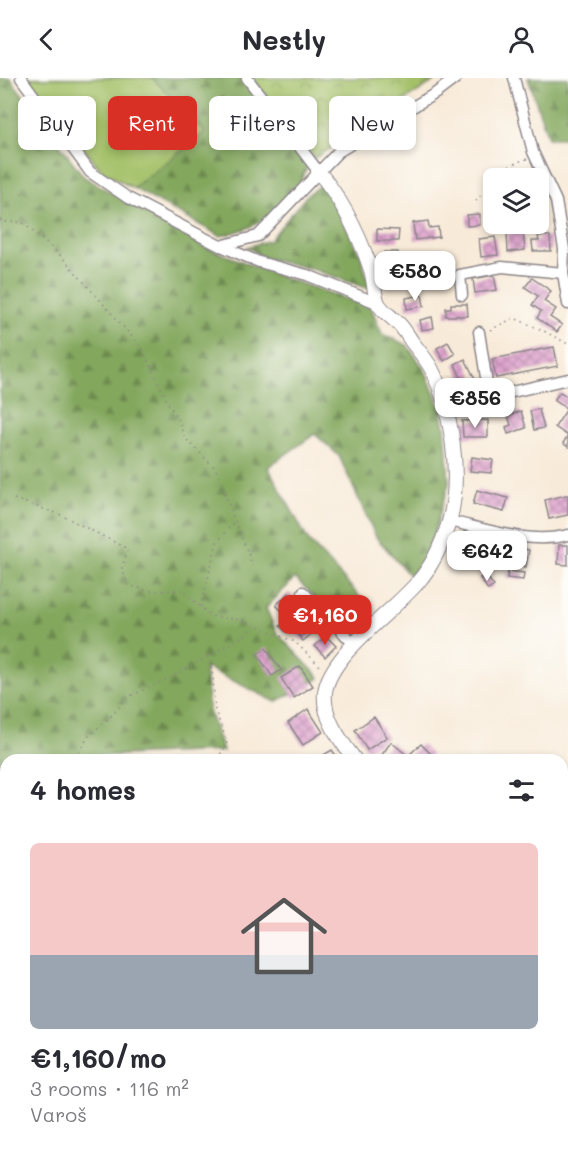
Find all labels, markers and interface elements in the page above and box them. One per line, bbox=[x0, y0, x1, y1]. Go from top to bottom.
text: Nestly bbox=[242, 22, 326, 57]
icon: back bbox=[30, 23, 63, 56]
icon: person bbox=[505, 23, 538, 56]
chip: Buy bbox=[18, 96, 96, 150]
chip: Rent bbox=[108, 96, 197, 150]
chip: Filters bbox=[209, 96, 317, 150]
chip: New bbox=[329, 96, 416, 150]
map controls bbox=[483, 168, 549, 234]
button: layers bbox=[483, 168, 549, 234]
pin: €580 bbox=[379, 251, 451, 302]
text: €580 bbox=[388, 257, 442, 283]
pin: €856 bbox=[439, 378, 511, 429]
text: €856 bbox=[449, 384, 501, 410]
pin: €642 bbox=[451, 531, 523, 582]
text: €642 bbox=[461, 537, 513, 563]
pin: €1,160 bbox=[276, 595, 374, 646]
text: €1,160 bbox=[292, 601, 358, 627]
text: 4 homes bbox=[30, 773, 136, 807]
icon: filters bbox=[505, 774, 538, 807]
icon: home bbox=[230, 882, 338, 990]
text: €1,160/mo bbox=[30, 1041, 166, 1075]
text: 3 rooms · 116 m² bbox=[30, 1075, 189, 1101]
text: Varoš bbox=[30, 1101, 87, 1127]

